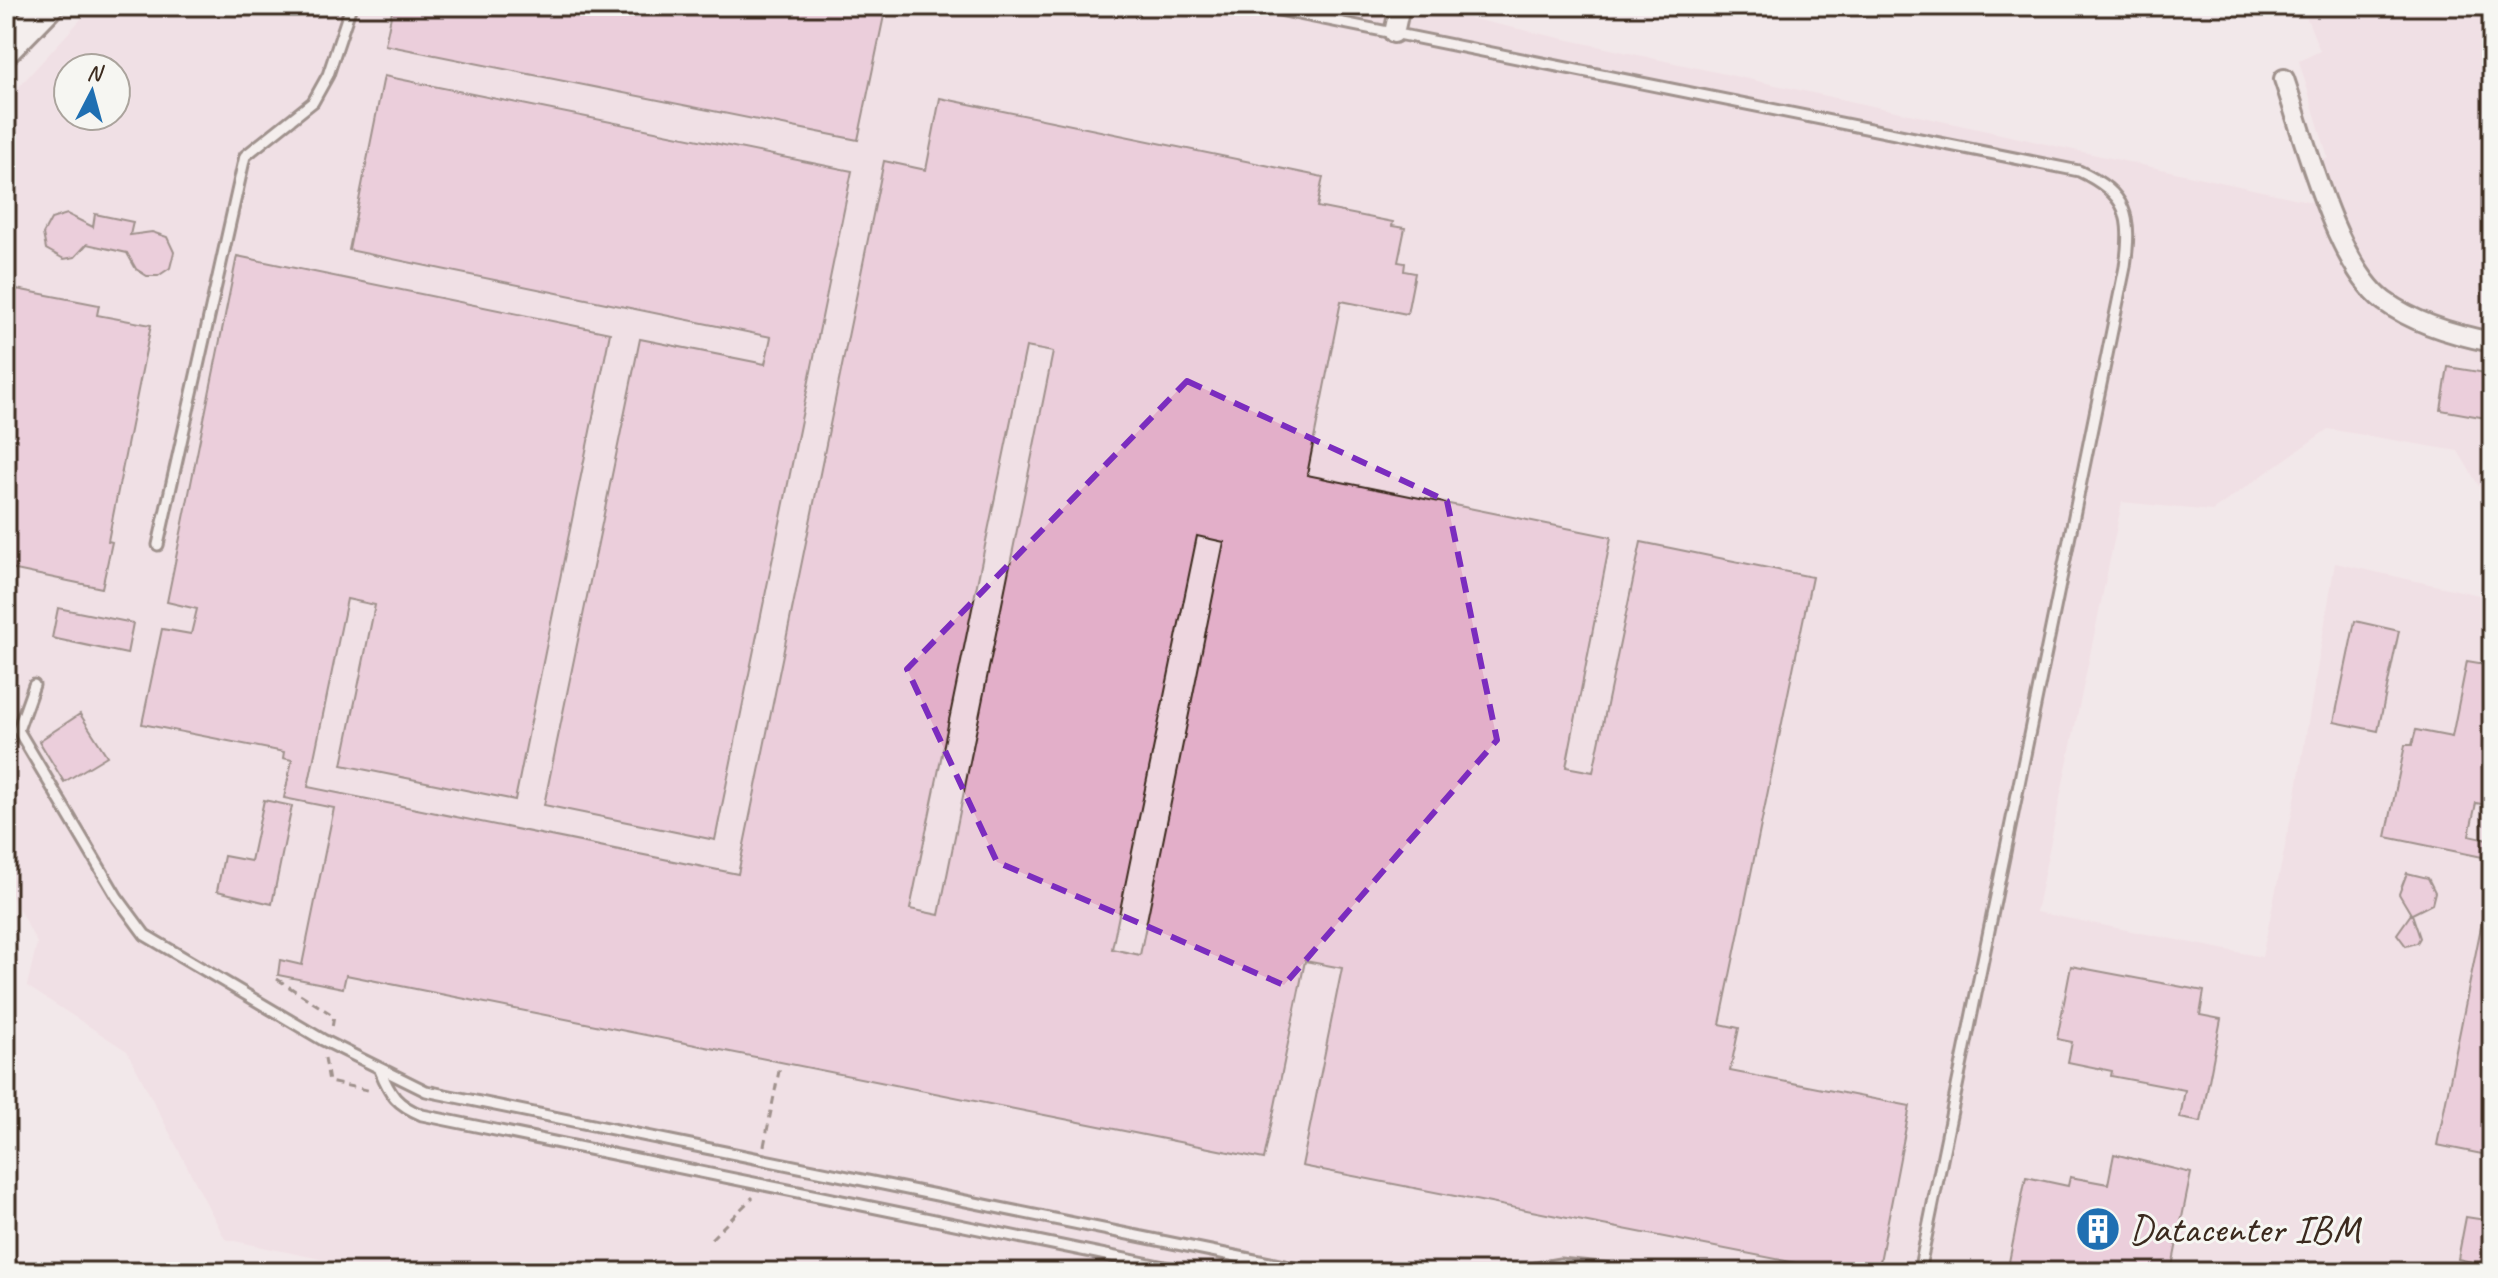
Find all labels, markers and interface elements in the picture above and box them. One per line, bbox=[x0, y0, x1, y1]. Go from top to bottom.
north arrow bbox=[52, 52, 132, 132]
text: N bbox=[86, 58, 106, 88]
place label: Datacenter IBM bbox=[2129, 1204, 2363, 1254]
building icon: Datacenter IBM bbox=[2074, 1205, 2122, 1253]

